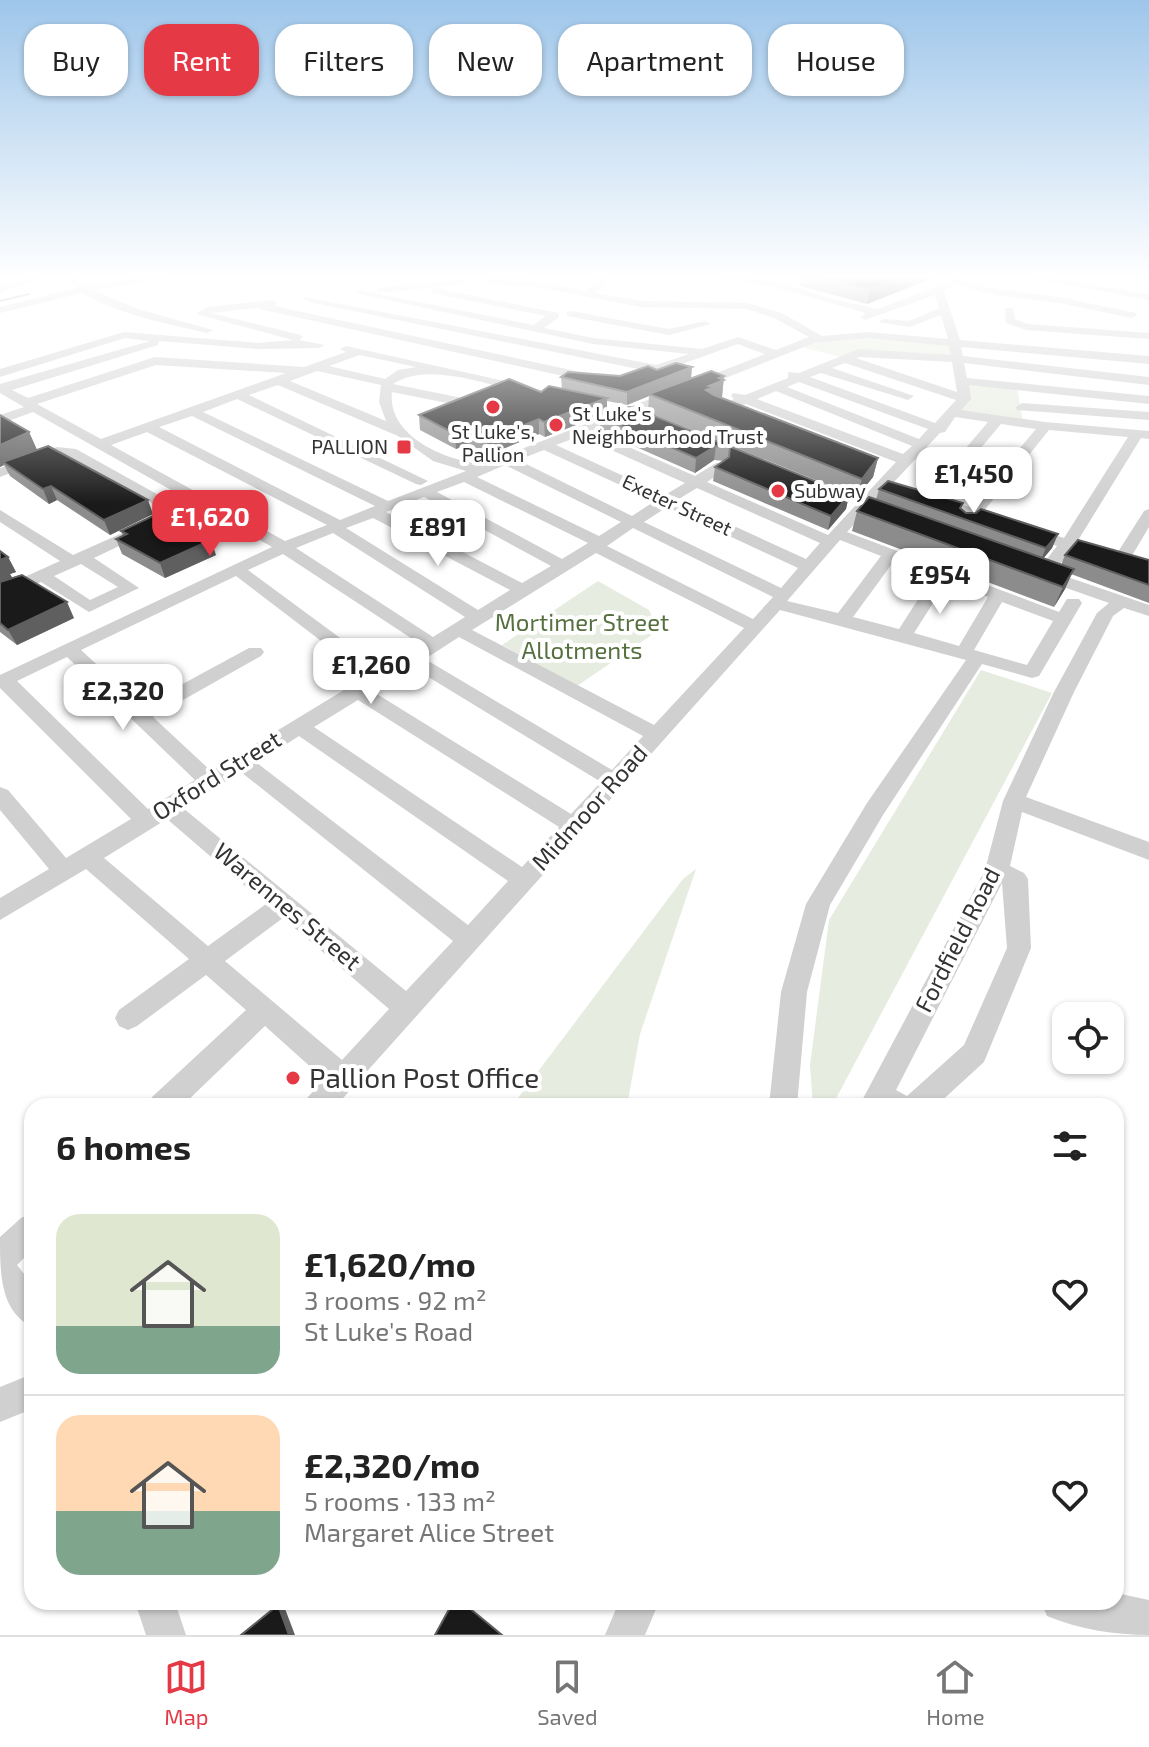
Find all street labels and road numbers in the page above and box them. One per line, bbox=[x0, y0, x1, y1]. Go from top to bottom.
street label: Exeter Street bbox=[619, 468, 736, 540]
street label: Oxford Street bbox=[146, 724, 286, 826]
street label: Midmoor Road bbox=[525, 738, 653, 876]
street label: Warennes Street bbox=[209, 836, 367, 976]
street label: Fordfield Road bbox=[908, 862, 1006, 1016]

